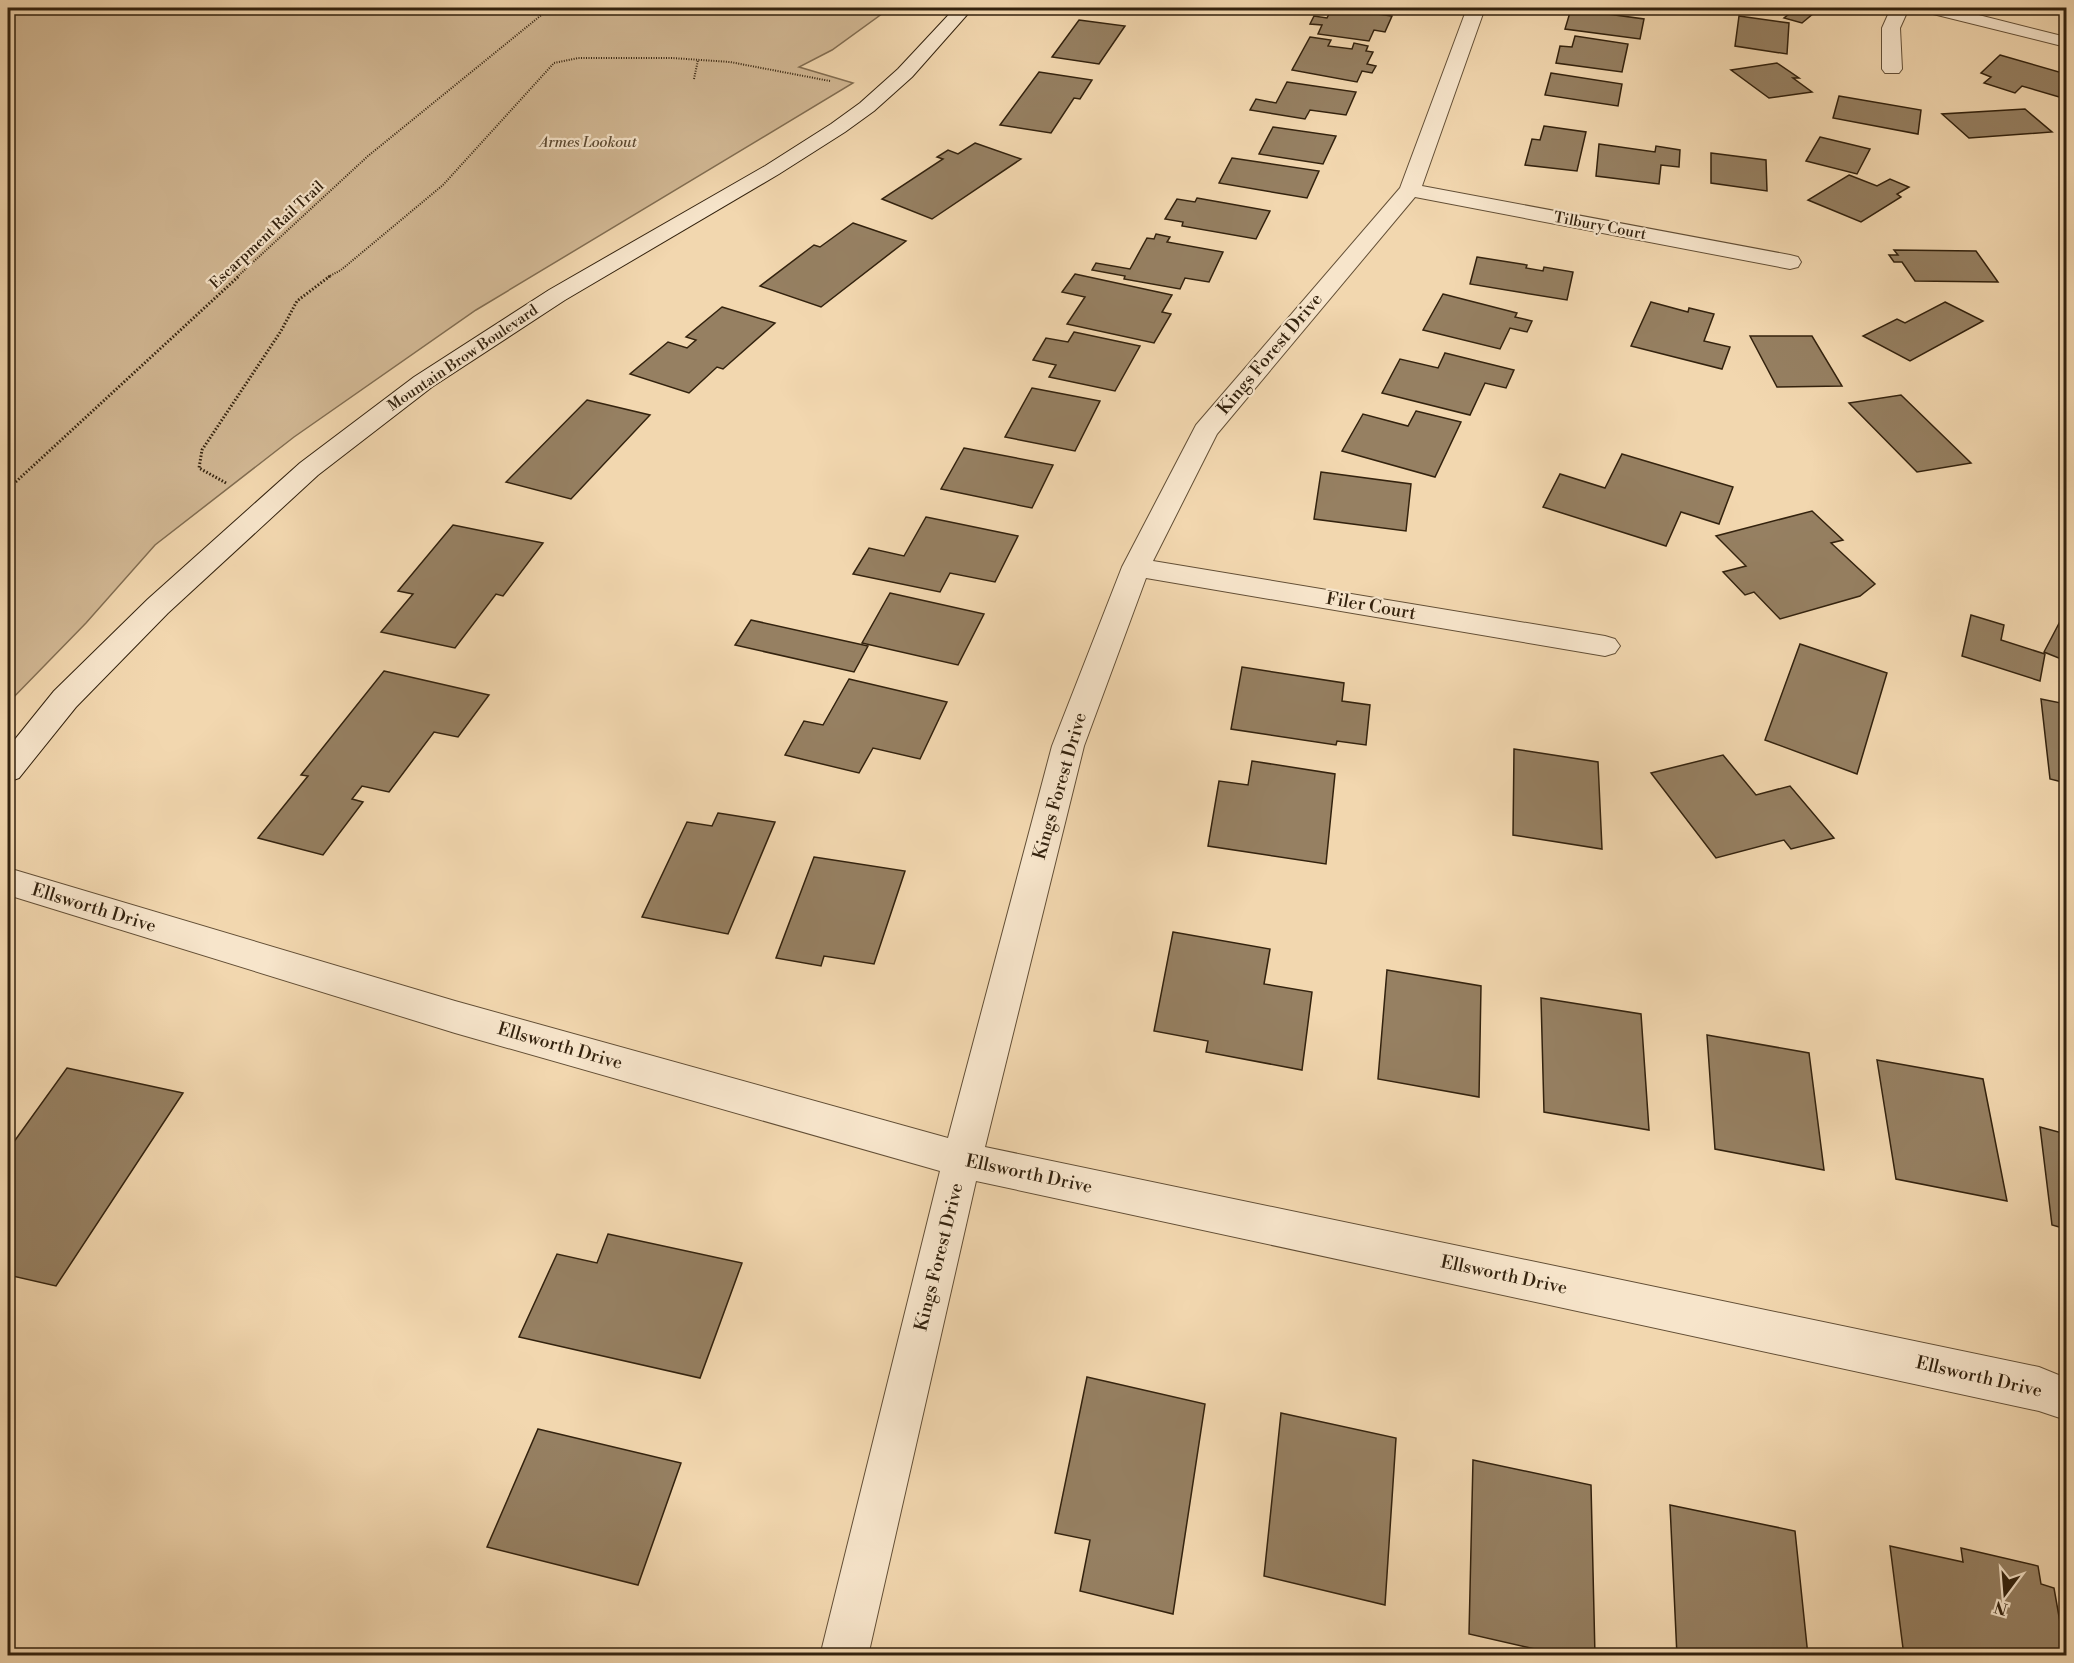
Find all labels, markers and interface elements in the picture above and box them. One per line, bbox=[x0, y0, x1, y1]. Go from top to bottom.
park label: Armes Lookout bbox=[537, 133, 638, 152]
street label: Escarpment Rail Trail bbox=[206, 177, 329, 293]
street label: Tilbury Court bbox=[1552, 208, 1649, 244]
street label: Kings Forest Drive bbox=[1212, 288, 1328, 420]
street label: Mountain Brow Boulevard bbox=[384, 300, 542, 415]
street label: Filer Court bbox=[1324, 587, 1418, 625]
street label: Kings Forest Drive bbox=[1028, 710, 1092, 862]
street label: Ellsworth Drive bbox=[29, 878, 159, 938]
street label: Ellsworth Drive bbox=[495, 1017, 625, 1075]
street label: Ellsworth Drive bbox=[964, 1149, 1094, 1199]
street label: Kings Forest Drive bbox=[909, 1180, 969, 1334]
street label: Ellsworth Drive bbox=[1439, 1250, 1569, 1300]
street label: Ellsworth Drive bbox=[1914, 1351, 2044, 1403]
north arrow bbox=[1975, 1564, 2035, 1624]
text: N bbox=[1992, 1596, 2010, 1619]

